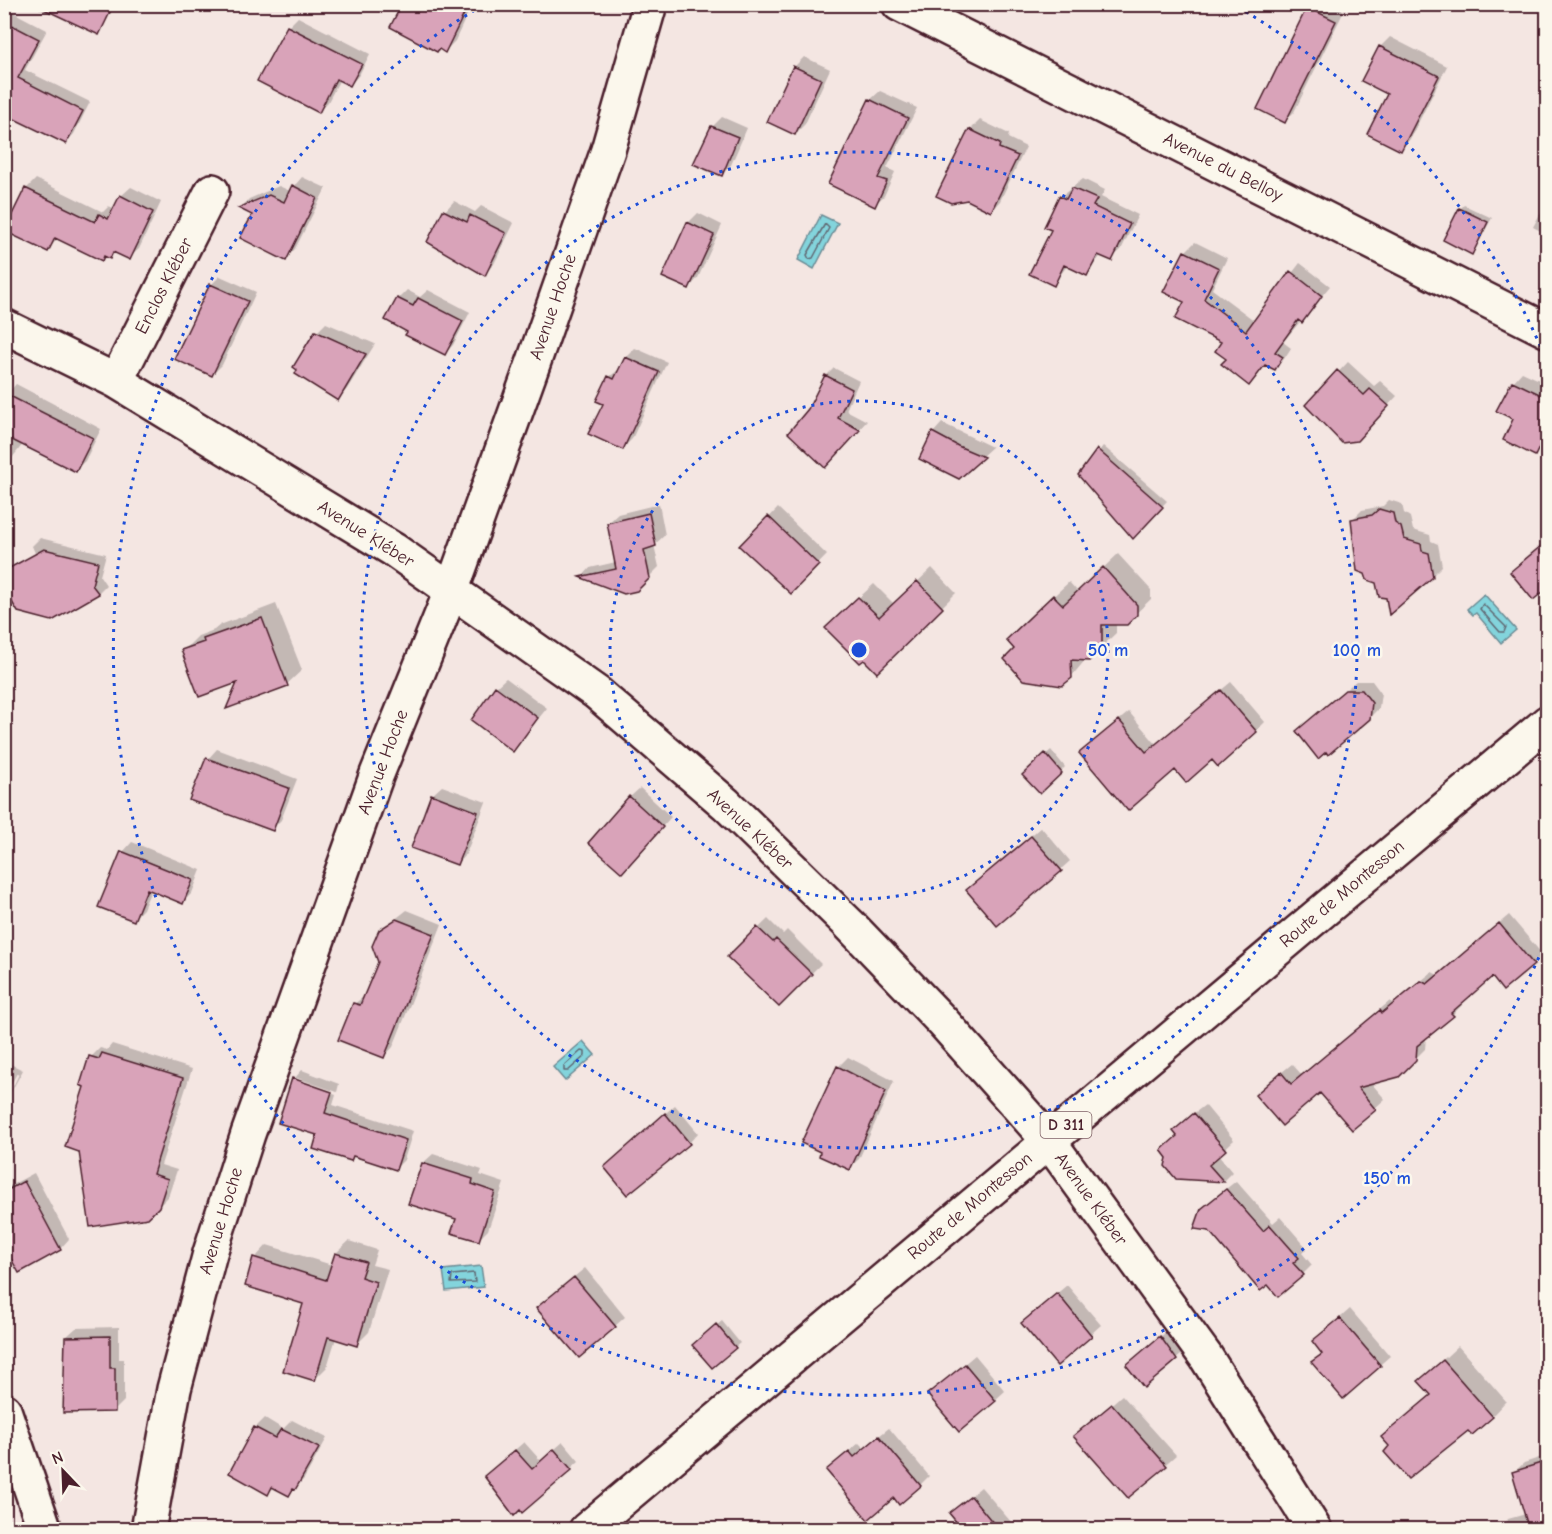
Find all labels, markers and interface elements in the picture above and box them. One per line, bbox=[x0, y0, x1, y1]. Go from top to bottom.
street label: Avenue du Belloy bbox=[1160, 128, 1287, 207]
street label: Enclos Kléber bbox=[131, 234, 198, 338]
street label: Avenue Hoche bbox=[525, 251, 581, 363]
street label: Avenue Kléber bbox=[314, 496, 419, 572]
centre of rings bbox=[849, 640, 869, 660]
text: 50 m bbox=[1088, 640, 1128, 661]
text: 100 m bbox=[1333, 640, 1381, 661]
street label: Avenue Hoche bbox=[353, 707, 413, 817]
street label: Avenue Kléber bbox=[703, 784, 798, 875]
street label: Route de Montesson bbox=[1275, 836, 1409, 952]
road number: D 311 bbox=[1040, 1112, 1092, 1138]
street label: Route de Montesson bbox=[903, 1148, 1037, 1264]
street label: Avenue Kléber bbox=[1050, 1148, 1132, 1250]
street label: Avenue Hoche bbox=[195, 1165, 247, 1277]
text: 150 m bbox=[1363, 1168, 1411, 1189]
north arrow bbox=[33, 1441, 93, 1501]
text: N bbox=[49, 1448, 66, 1468]

